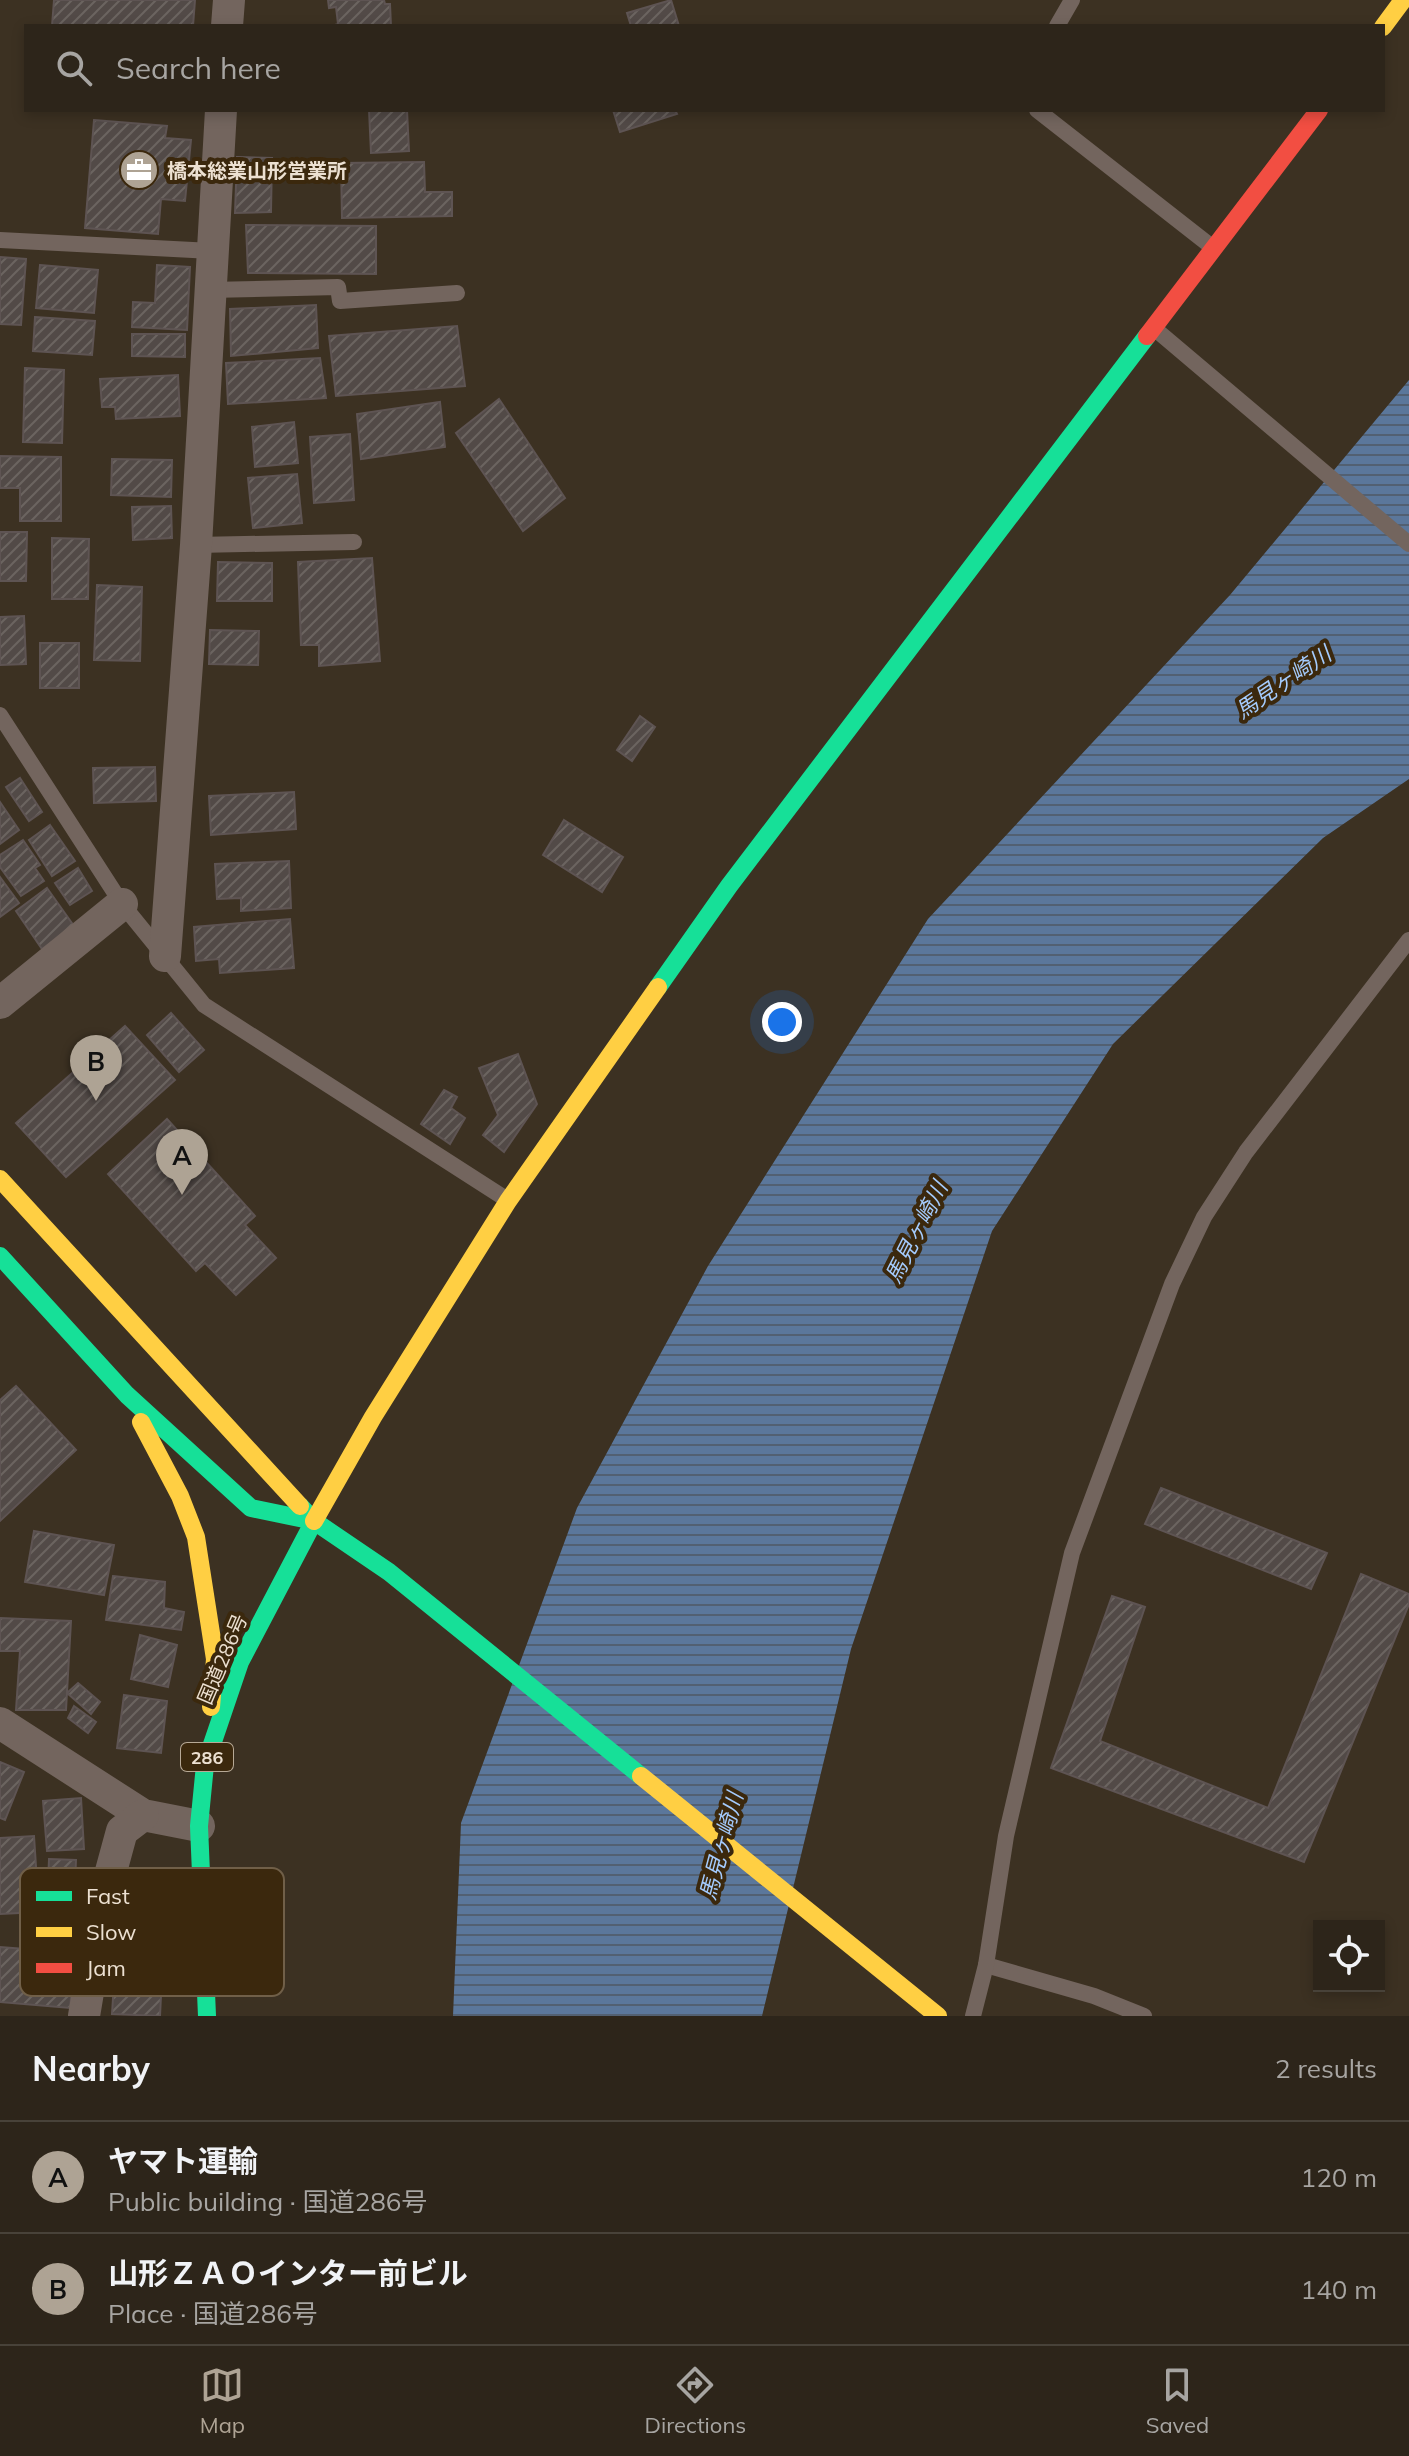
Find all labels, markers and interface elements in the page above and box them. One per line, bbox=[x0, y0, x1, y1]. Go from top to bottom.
search box bbox=[24, 24, 1385, 112]
icon: search bbox=[52, 46, 96, 90]
text: Search here bbox=[116, 49, 281, 87]
office icon: 橋本総業山形営業所 bbox=[118, 149, 160, 191]
place label: 橋本総業山形営業所 bbox=[167, 158, 347, 183]
water label: 馬見ヶ崎川 bbox=[1230, 639, 1338, 724]
your location bbox=[762, 1002, 802, 1042]
pin: B bbox=[70, 1035, 122, 1101]
pin: A bbox=[156, 1129, 208, 1195]
water label: 馬見ヶ崎川 bbox=[879, 1175, 954, 1287]
street label: 国道286号 bbox=[192, 1610, 252, 1708]
road number: 286 bbox=[181, 1743, 233, 1771]
water label: 馬見ヶ崎川 bbox=[693, 1787, 749, 1903]
legend bbox=[20, 1868, 284, 1996]
text: Fast bbox=[86, 1882, 130, 1910]
text: Slow bbox=[86, 1918, 136, 1946]
map controls bbox=[1313, 1920, 1385, 1992]
button: locate bbox=[1313, 1920, 1385, 1992]
text: Jam bbox=[86, 1954, 126, 1982]
text: Nearby bbox=[32, 2047, 150, 2090]
text: 2 results bbox=[1275, 2052, 1377, 2085]
text: ヤマト運輸 bbox=[108, 2142, 258, 2180]
text: A bbox=[48, 2161, 68, 2194]
text: 120 m bbox=[1301, 2161, 1377, 2194]
text: Public building · 国道286号 bbox=[108, 2185, 427, 2218]
text: 山形ＺＡＯインター前ビル bbox=[108, 2254, 468, 2292]
text: B bbox=[49, 2273, 67, 2306]
text: 140 m bbox=[1301, 2273, 1377, 2306]
text: Place · 国道286号 bbox=[108, 2297, 318, 2330]
tab: Map bbox=[200, 2363, 245, 2439]
tab: Directions bbox=[645, 2363, 746, 2439]
tab: Saved bbox=[1146, 2363, 1209, 2439]

